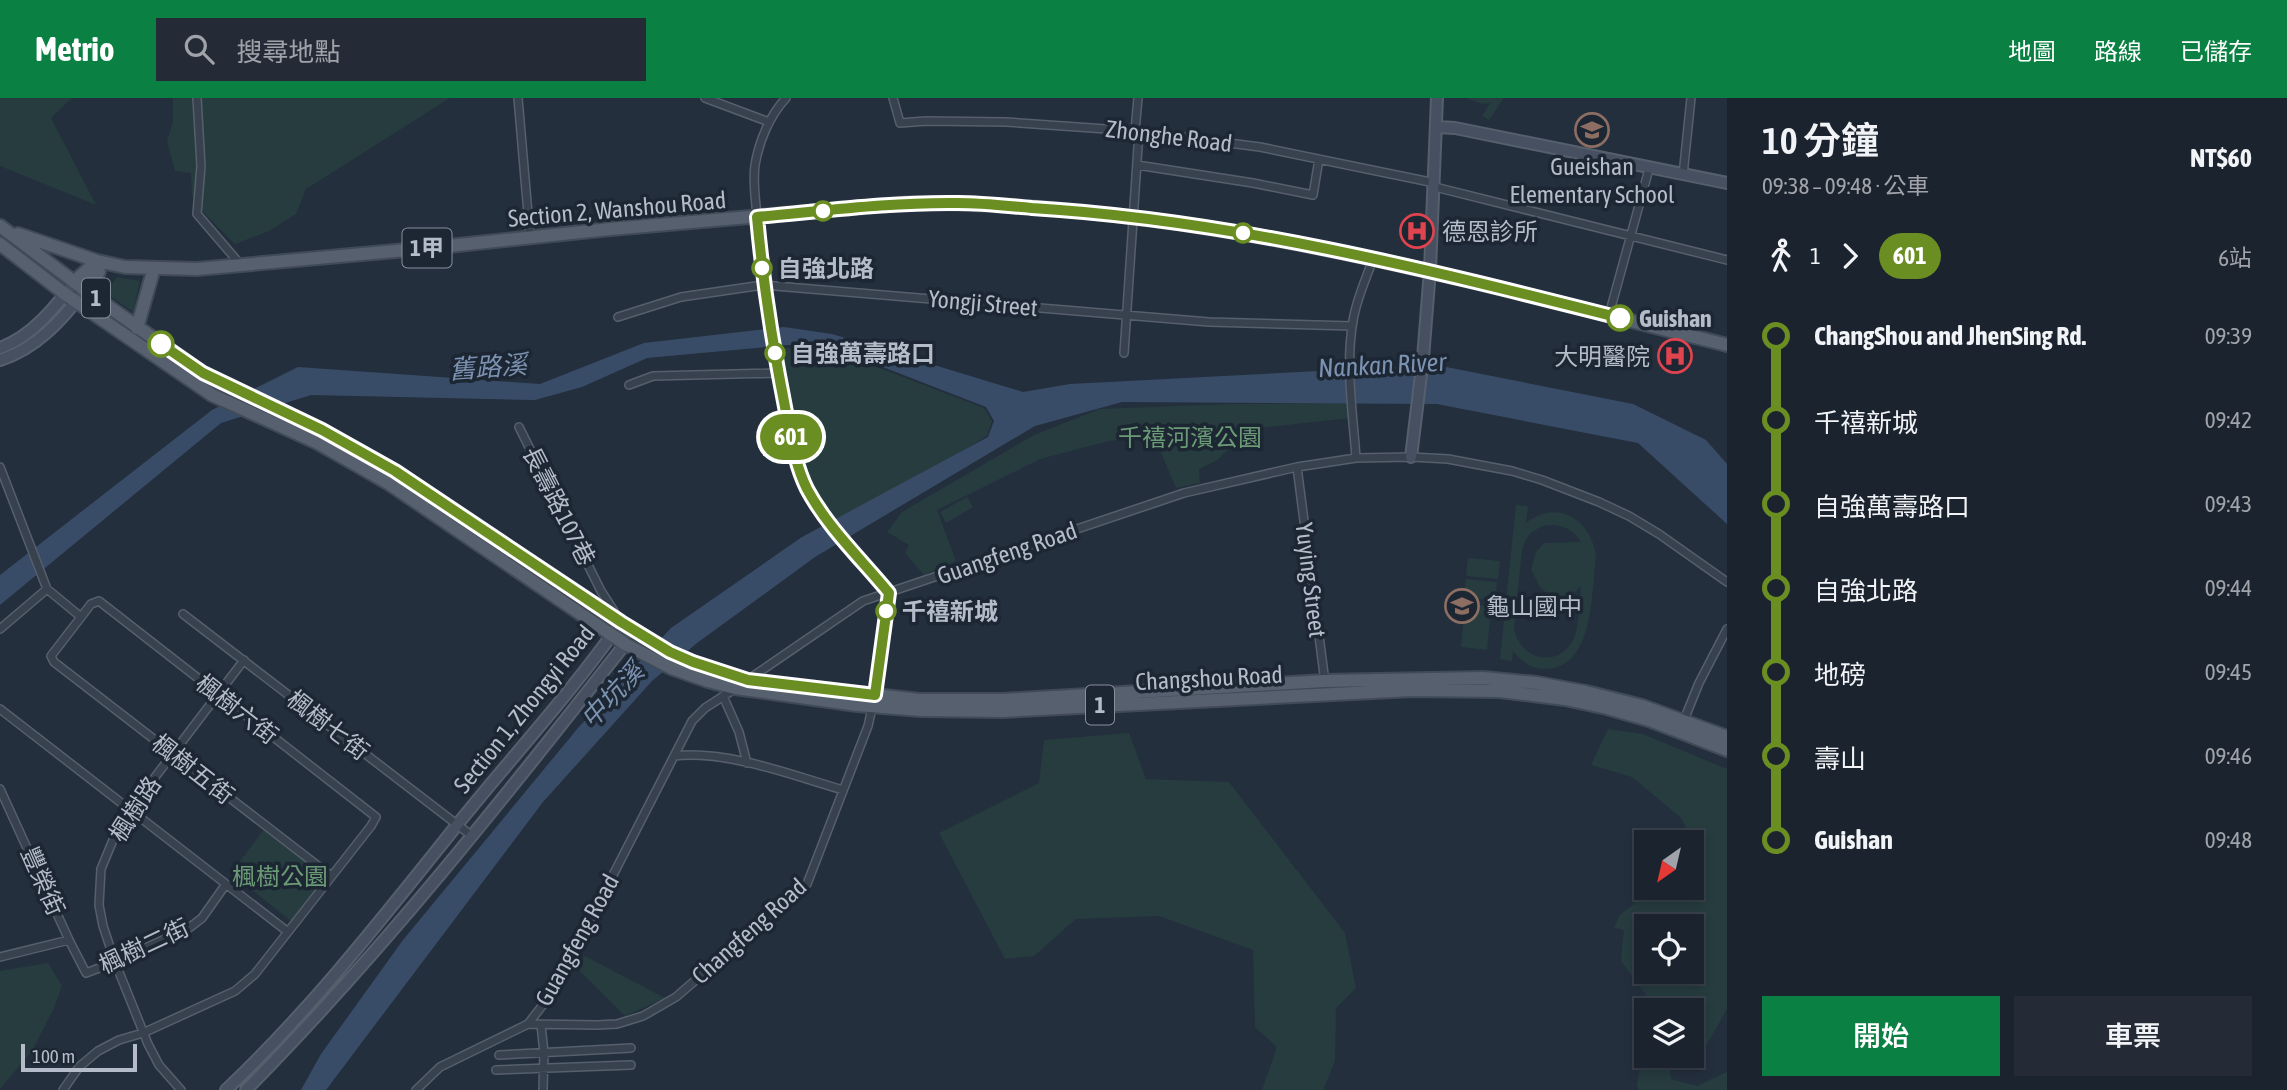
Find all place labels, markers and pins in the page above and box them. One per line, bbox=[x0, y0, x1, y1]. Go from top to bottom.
school or university icon: Gueishan Elementary School bbox=[1573, 111, 1611, 149]
place label: Gueishan Elementary School bbox=[1510, 153, 1675, 208]
unlabelled marker bbox=[813, 201, 833, 221]
hospital icon: 德恩診所 bbox=[1398, 212, 1436, 250]
place label: 德恩診所 bbox=[1442, 218, 1538, 245]
unlabelled marker bbox=[1233, 223, 1253, 243]
place label: 自強北路 bbox=[778, 255, 874, 282]
marker: 自強北路 bbox=[752, 258, 772, 278]
marker: Guishan bbox=[1607, 305, 1633, 331]
place label: Guishan bbox=[1639, 305, 1712, 332]
unlabelled marker bbox=[148, 331, 174, 357]
hospital icon: 大明醫院 bbox=[1656, 337, 1694, 375]
place label: 自強萬壽路口 bbox=[791, 340, 935, 367]
marker: 自強萬壽路口 bbox=[765, 343, 785, 363]
place label: 大明醫院 bbox=[1554, 343, 1650, 370]
school or university icon: 龜山國中 bbox=[1443, 587, 1481, 625]
place label: 龜山國中 bbox=[1486, 593, 1582, 620]
place label: 千禧新城 bbox=[902, 598, 998, 625]
marker: 千禧新城 bbox=[876, 601, 896, 621]

